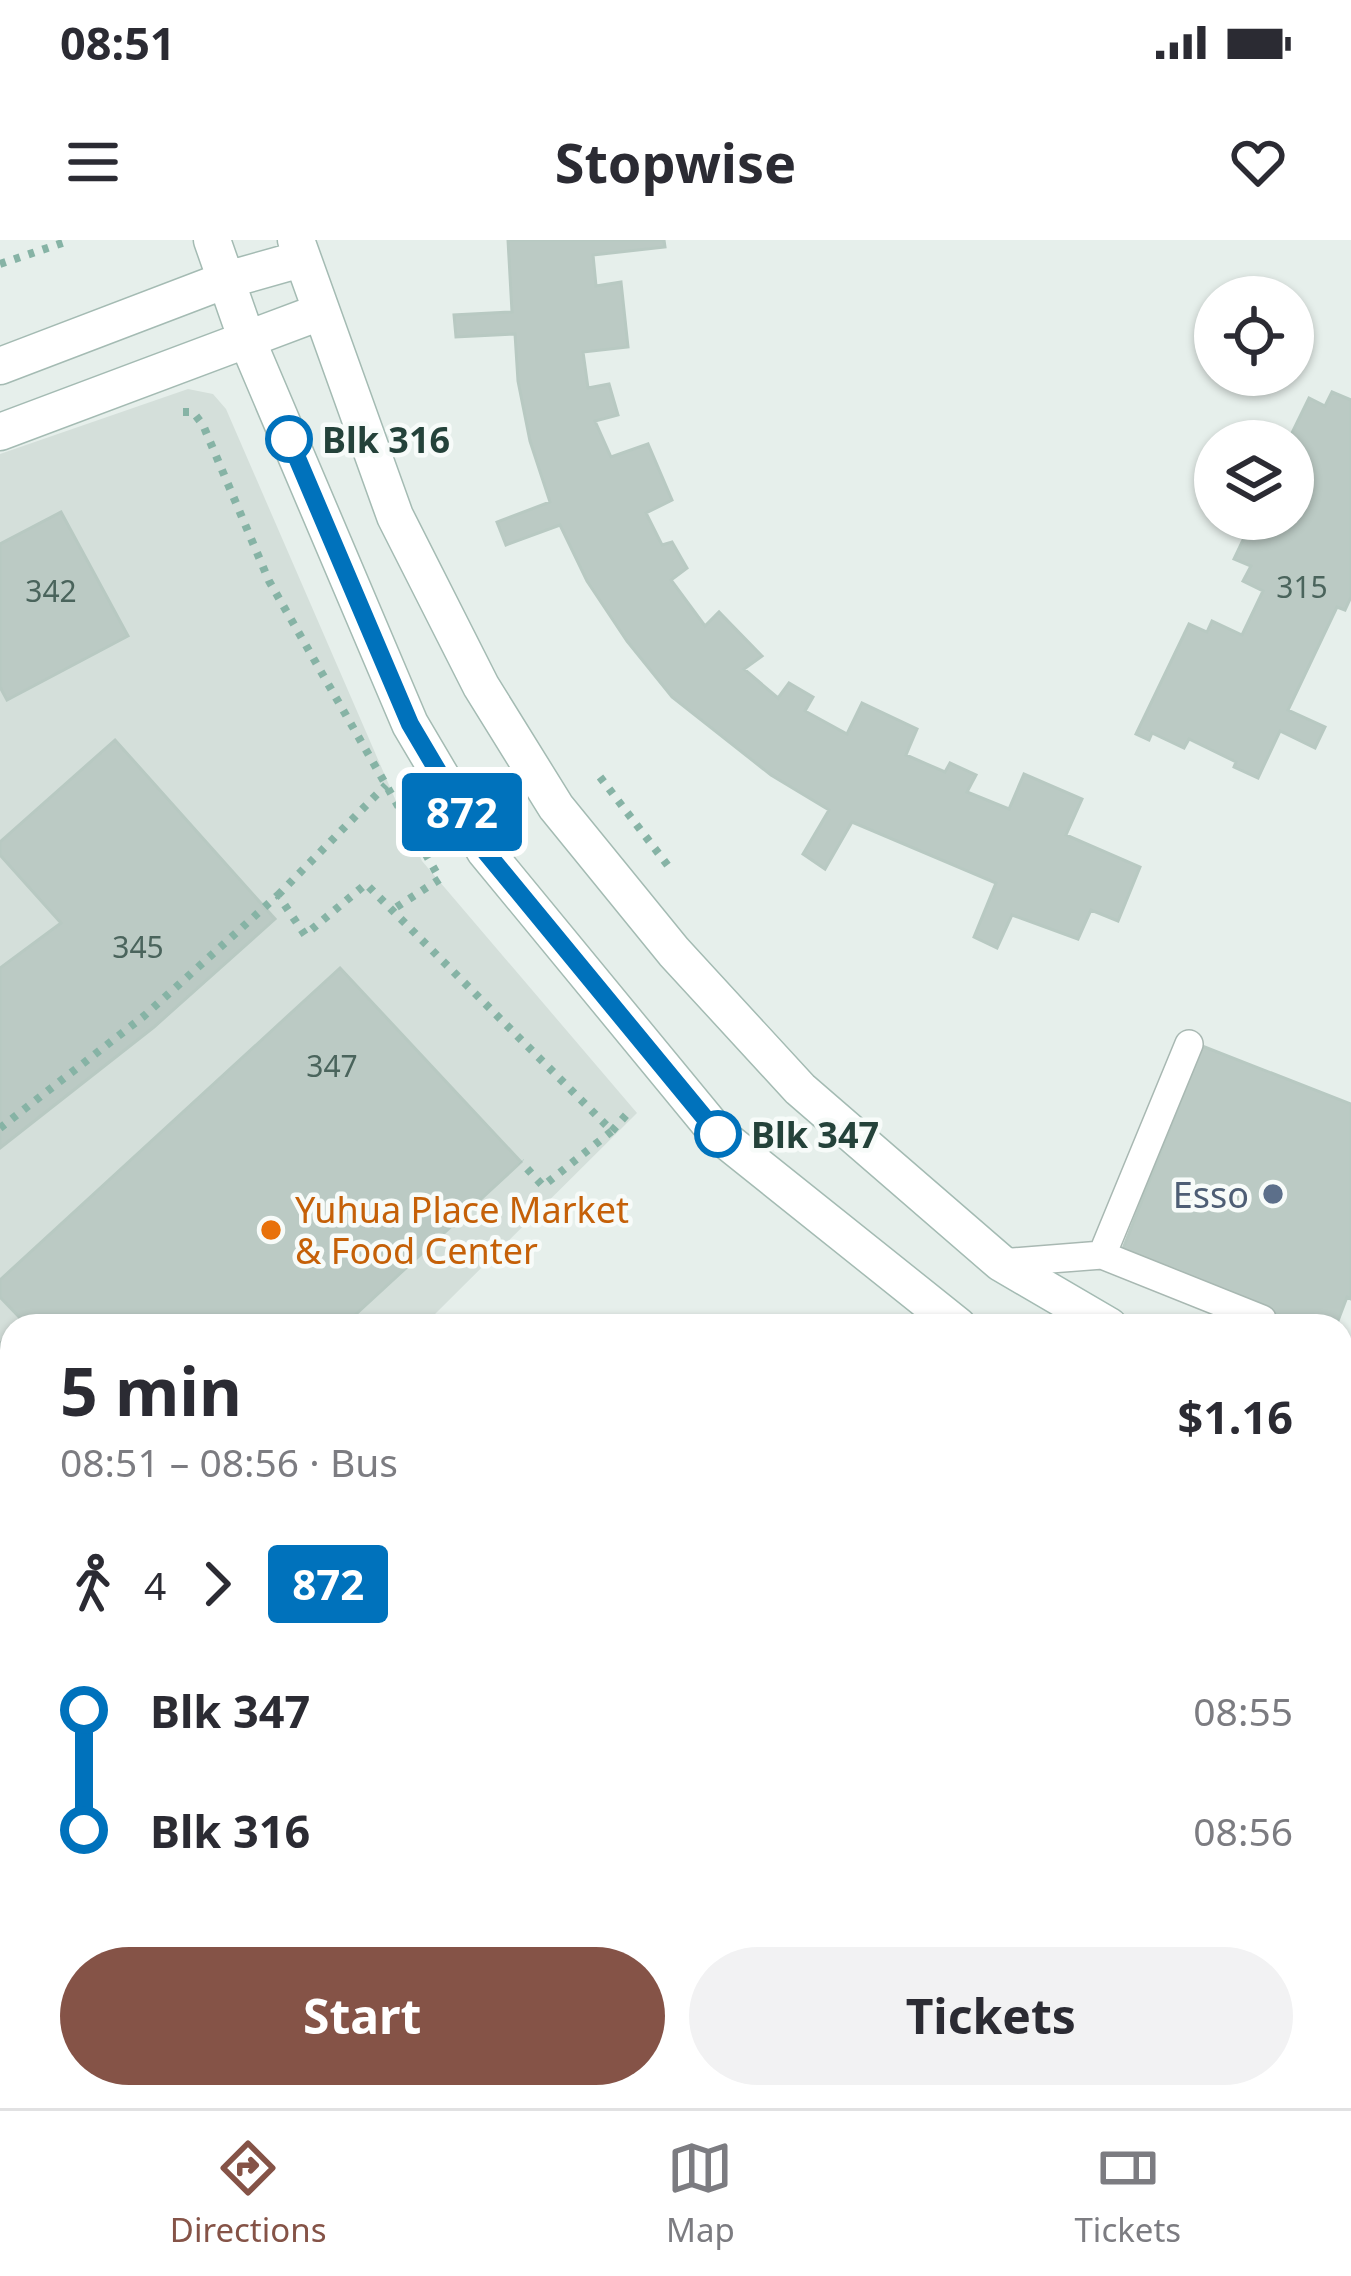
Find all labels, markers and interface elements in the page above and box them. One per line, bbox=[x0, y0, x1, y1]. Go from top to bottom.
text: 08:51 bbox=[60, 12, 176, 73]
text: Stopwise bbox=[555, 125, 796, 199]
icon: menu bbox=[60, 129, 126, 195]
icon: heart bbox=[1225, 129, 1291, 195]
map controls bbox=[1194, 276, 1314, 540]
button: locate bbox=[1194, 276, 1314, 396]
place label: Blk 316 bbox=[322, 415, 450, 464]
marker: Blk 316 bbox=[267, 417, 311, 461]
button: layers bbox=[1194, 420, 1314, 540]
house number: 315 bbox=[1276, 566, 1328, 607]
house number: 342 bbox=[25, 570, 77, 611]
line badge: 872 bbox=[393, 773, 531, 851]
text: 872 bbox=[426, 783, 498, 840]
house number: 345 bbox=[112, 926, 164, 967]
house number: 347 bbox=[306, 1045, 358, 1086]
place label: Blk 347 bbox=[751, 1110, 879, 1159]
marker: Blk 347 bbox=[696, 1112, 740, 1156]
place label: Esso bbox=[1173, 1170, 1249, 1219]
marker: Esso bbox=[1260, 1181, 1286, 1207]
place label: Yuhua Place Market & Food Center bbox=[295, 1185, 629, 1275]
marker: Yuhua Place Market & Food Center bbox=[258, 1217, 284, 1243]
text: 5 min bbox=[60, 1345, 242, 1435]
text: $1.16 bbox=[1177, 1386, 1293, 1447]
text: 08:51 – 08:56 · Bus bbox=[60, 1435, 398, 1488]
icon: walk bbox=[60, 1551, 126, 1617]
icon: forward bbox=[184, 1551, 250, 1617]
text: 872 bbox=[292, 1555, 364, 1612]
text: 4 bbox=[144, 1558, 166, 1611]
text: Blk 347 bbox=[150, 1680, 310, 1741]
text: 08:55 bbox=[1193, 1684, 1293, 1737]
text: Blk 316 bbox=[150, 1800, 310, 1861]
text: 08:56 bbox=[1193, 1804, 1293, 1857]
button: Start bbox=[60, 1947, 665, 2085]
button: Tickets bbox=[689, 1947, 1293, 2085]
tab: Directions bbox=[170, 2135, 326, 2252]
tab: Map bbox=[666, 2135, 735, 2252]
tab: Tickets bbox=[1075, 2135, 1181, 2252]

